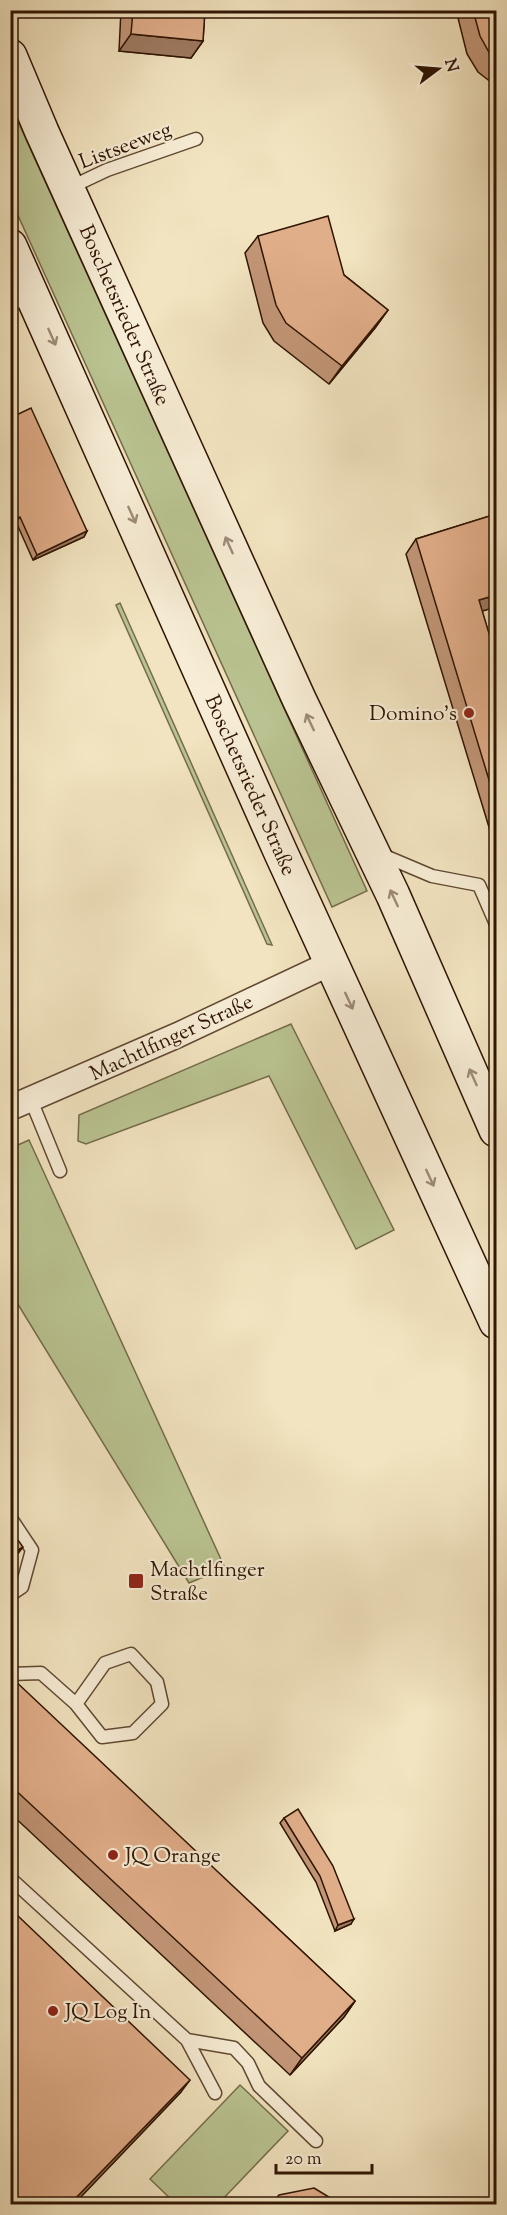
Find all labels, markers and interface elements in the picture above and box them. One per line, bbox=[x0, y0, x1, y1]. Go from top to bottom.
north arrow bbox=[408, 39, 468, 99]
text: N bbox=[437, 56, 463, 75]
street label: Listseeweg bbox=[75, 116, 176, 178]
street label: Boschetsrieder Straße bbox=[70, 221, 177, 411]
one-way arrow bbox=[47, 328, 58, 346]
one-way arrow bbox=[126, 506, 138, 524]
one-way arrow bbox=[223, 536, 234, 555]
street label: Boschetsrieder Straße bbox=[196, 691, 303, 881]
place label: Domino's bbox=[369, 700, 457, 730]
marker: Domino's bbox=[462, 706, 476, 720]
one-way arrow bbox=[303, 714, 315, 732]
one-way arrow bbox=[387, 890, 399, 908]
street label: Machtlfinger Straße bbox=[85, 988, 258, 1090]
one-way arrow bbox=[344, 991, 355, 1009]
one-way arrow bbox=[467, 1068, 478, 1086]
one-way arrow bbox=[425, 1169, 437, 1187]
place label: Machtlfinger Straße bbox=[150, 1556, 265, 1610]
marker: Machtlfinger Straße bbox=[127, 1572, 145, 1590]
place label: JQ Orange bbox=[124, 1842, 221, 1872]
marker: JQ Orange bbox=[106, 1848, 120, 1862]
place label: JQ Log In bbox=[64, 1998, 151, 2028]
marker: JQ Log In bbox=[46, 2004, 60, 2018]
scale bar bbox=[276, 2137, 372, 2175]
text: 20 m bbox=[285, 2147, 322, 2173]

